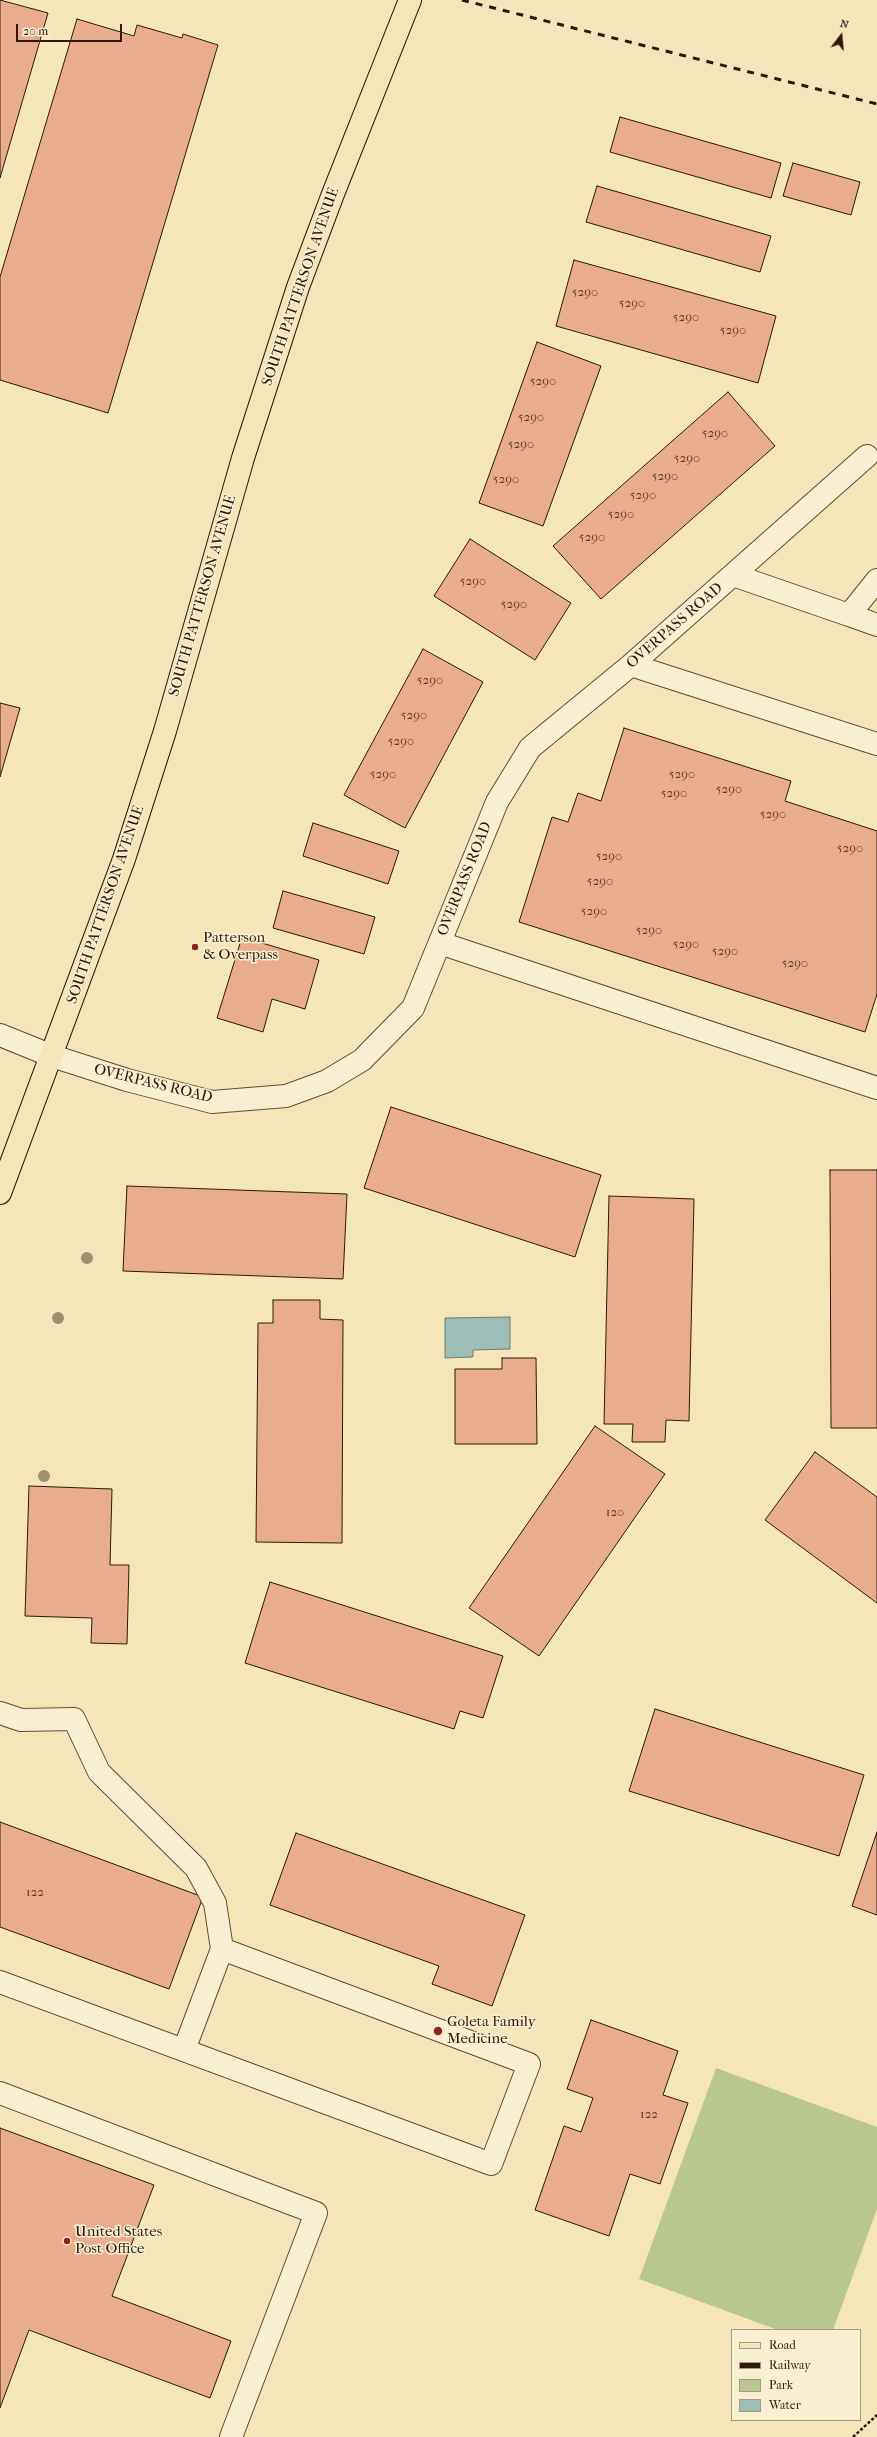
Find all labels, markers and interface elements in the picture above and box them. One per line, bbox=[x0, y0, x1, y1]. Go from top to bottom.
scale bar bbox=[18, 16, 124, 42]
north arrow bbox=[821, 16, 861, 56]
text: N bbox=[839, 17, 850, 31]
text: 20 m bbox=[23, 24, 48, 38]
street label: SOUTH PATTERSON AVENUE bbox=[259, 185, 343, 389]
house number: 5290 bbox=[572, 285, 598, 301]
house number: 5290 bbox=[619, 296, 645, 312]
house number: 5290 bbox=[673, 310, 699, 326]
house number: 5290 bbox=[720, 323, 746, 339]
house number: 5290 bbox=[530, 374, 556, 390]
house number: 5290 bbox=[518, 410, 544, 426]
house number: 5290 bbox=[702, 426, 728, 442]
house number: 5290 bbox=[508, 437, 534, 453]
house number: 5290 bbox=[674, 451, 700, 467]
house number: 5290 bbox=[652, 469, 678, 485]
house number: 5290 bbox=[493, 472, 519, 488]
house number: 5290 bbox=[630, 488, 656, 504]
street label: SOUTH PATTERSON AVENUE bbox=[166, 493, 240, 699]
house number: 5290 bbox=[608, 507, 634, 523]
house number: 5290 bbox=[579, 530, 605, 546]
house number: 5290 bbox=[460, 574, 486, 590]
street label: OVERPASS ROAD bbox=[623, 579, 727, 673]
house number: 5290 bbox=[501, 597, 527, 613]
house number: 5290 bbox=[417, 673, 443, 689]
house number: 5290 bbox=[401, 708, 427, 724]
house number: 5290 bbox=[388, 734, 414, 750]
house number: 5290 bbox=[370, 767, 396, 783]
house number: 5290 bbox=[669, 767, 695, 783]
house number: 5290 bbox=[716, 782, 742, 798]
house number: 5290 bbox=[661, 786, 687, 802]
street label: SOUTH PATTERSON AVENUE bbox=[64, 803, 148, 1007]
house number: 5290 bbox=[760, 807, 786, 823]
street label: OVERPASS ROAD bbox=[434, 819, 496, 939]
house number: 5290 bbox=[837, 841, 863, 857]
house number: 5290 bbox=[596, 849, 622, 865]
house number: 5290 bbox=[587, 874, 613, 890]
house number: 5290 bbox=[581, 904, 607, 920]
house number: 5290 bbox=[636, 923, 662, 939]
place label: Patterson & Overpass bbox=[203, 929, 278, 964]
house number: 5290 bbox=[673, 937, 699, 953]
marker: Patterson & Overpass bbox=[190, 942, 200, 952]
house number: 5290 bbox=[712, 944, 738, 960]
house number: 5290 bbox=[782, 956, 808, 972]
street label: OVERPASS ROAD bbox=[92, 1061, 214, 1107]
house number: 120 bbox=[606, 1505, 624, 1521]
house number: 122 bbox=[26, 1885, 44, 1901]
place label: Goleta Family Medicine bbox=[447, 2013, 536, 2048]
marker: Goleta Family Medicine bbox=[432, 2025, 444, 2037]
house number: 122 bbox=[640, 2107, 658, 2123]
place label: United States Post Office bbox=[75, 2223, 162, 2258]
marker: United States Post Office bbox=[62, 2236, 72, 2246]
legend bbox=[731, 2329, 861, 2421]
text: Road bbox=[769, 2338, 796, 2352]
text: Railway bbox=[769, 2358, 811, 2372]
text: Park bbox=[769, 2378, 793, 2392]
text: Water bbox=[769, 2398, 801, 2412]

